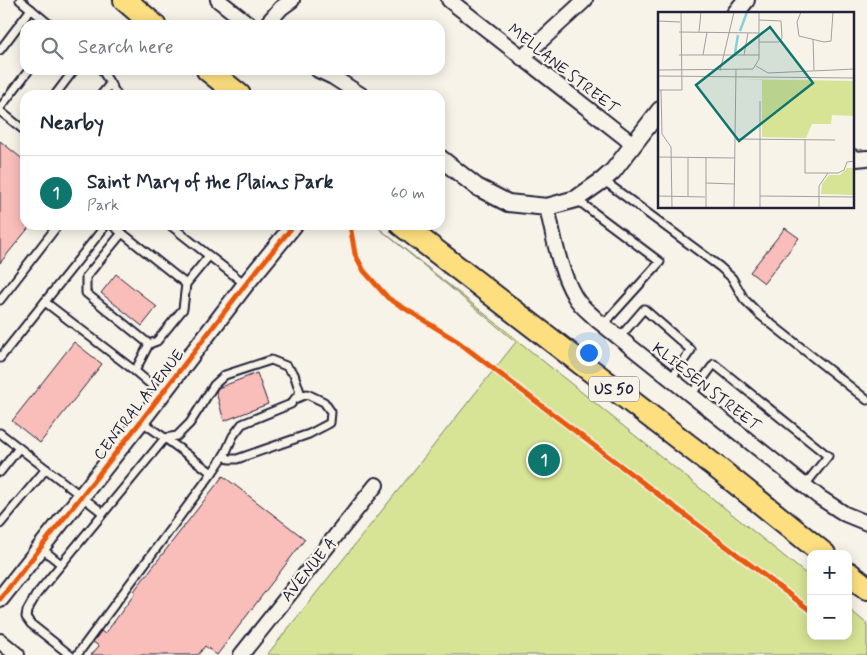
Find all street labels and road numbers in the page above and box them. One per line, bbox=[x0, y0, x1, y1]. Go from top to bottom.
street label: MELLANE STREET bbox=[503, 19, 624, 120]
street label: KLIESEN STREET bbox=[648, 338, 766, 437]
street label: CENTRAL AVENUE bbox=[89, 345, 189, 465]
road number: US 50 bbox=[589, 376, 639, 402]
street label: AVENUE A bbox=[277, 534, 341, 606]

